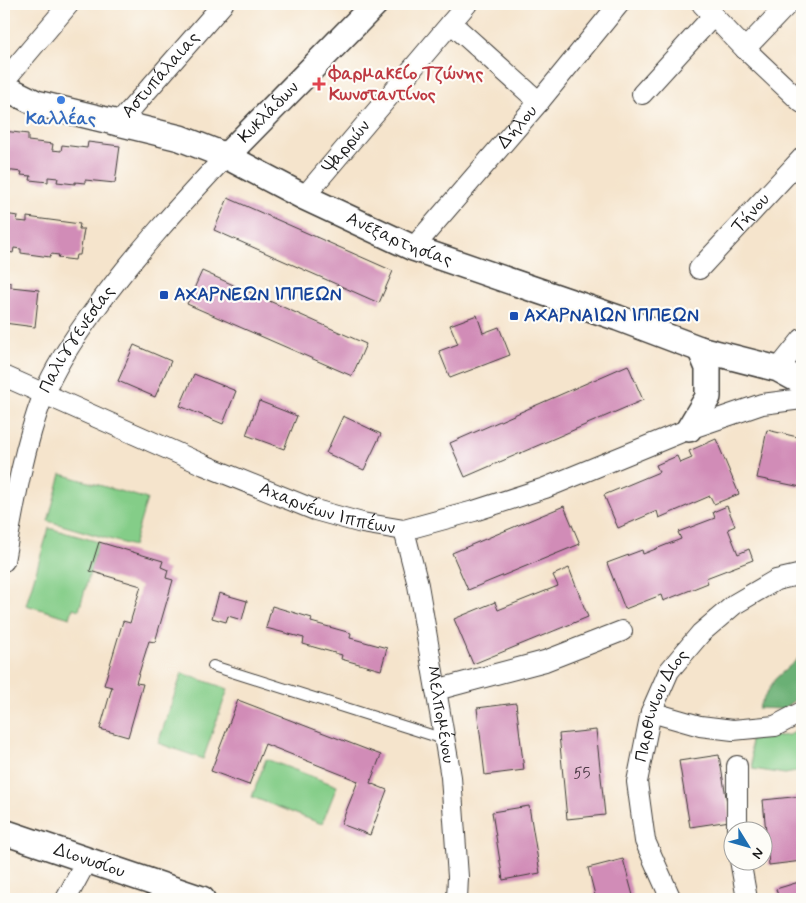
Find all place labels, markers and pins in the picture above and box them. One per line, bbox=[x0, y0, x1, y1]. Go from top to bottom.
place label: Φαρμακείο Τζώνης Κωνσταντίνος bbox=[328, 62, 483, 107]
marker: Φαρμακείο Τζώνης Κωνσταντίνος bbox=[313, 78, 325, 90]
marker: Καλλέας bbox=[55, 94, 67, 106]
place label: Καλλέας bbox=[26, 106, 96, 131]
place label: ΑΧΑΡΝΕΩΝ ΙΠΠΕΩΝ bbox=[174, 283, 342, 307]
marker: ΑΧΑΡΝΕΩΝ ΙΠΠΕΩΝ bbox=[158, 289, 170, 301]
place label: ΑΧΑΡΝΑΙΩΝ ΙΠΠΕΩΝ bbox=[524, 304, 699, 328]
marker: ΑΧΑΡΝΑΙΩΝ ΙΠΠΕΩΝ bbox=[508, 310, 520, 322]

